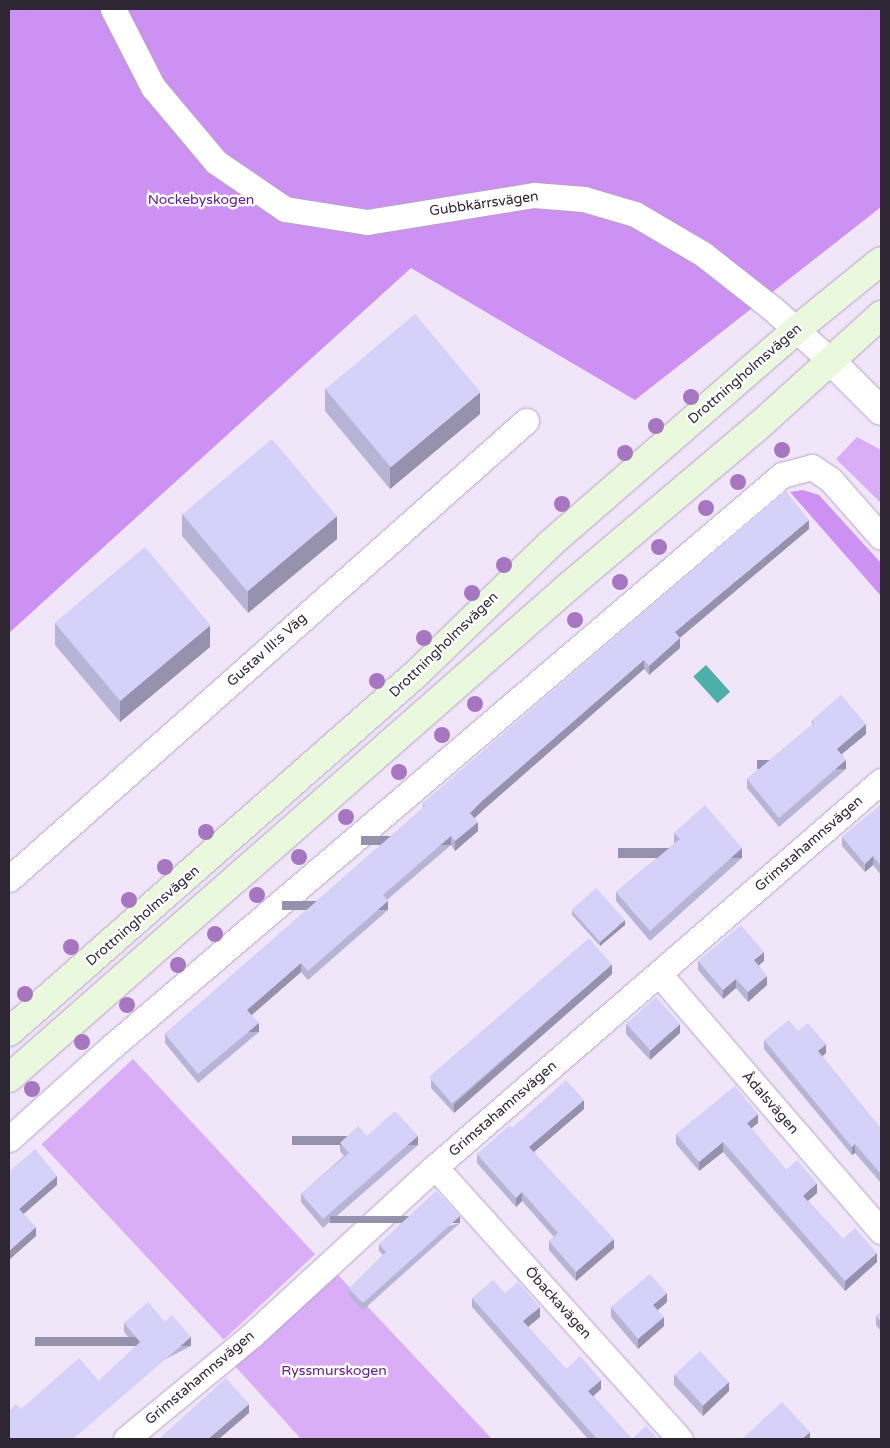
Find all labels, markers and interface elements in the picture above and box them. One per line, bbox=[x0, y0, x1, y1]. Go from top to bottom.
street label: Gubbkärrsvägen bbox=[428, 188, 540, 220]
park label: Nockebyskogen bbox=[148, 192, 254, 208]
street label: Drottningholmsvägen bbox=[685, 320, 805, 428]
street label: Drottningholmsvägen bbox=[386, 589, 502, 701]
street label: Gustav III:s Väg bbox=[224, 610, 310, 690]
street label: Grimstahamnsvägen bbox=[752, 793, 866, 895]
street label: Drottningholmsvägen bbox=[83, 862, 203, 970]
street label: Grimstahamnsvägen bbox=[446, 1058, 560, 1160]
street label: Ådalsvägen bbox=[738, 1068, 802, 1138]
street label: Öbackavägen bbox=[521, 1264, 595, 1342]
street label: Grimstahamnsvägen bbox=[142, 1328, 258, 1428]
park label: Ryssmurskogen bbox=[281, 1363, 387, 1379]

